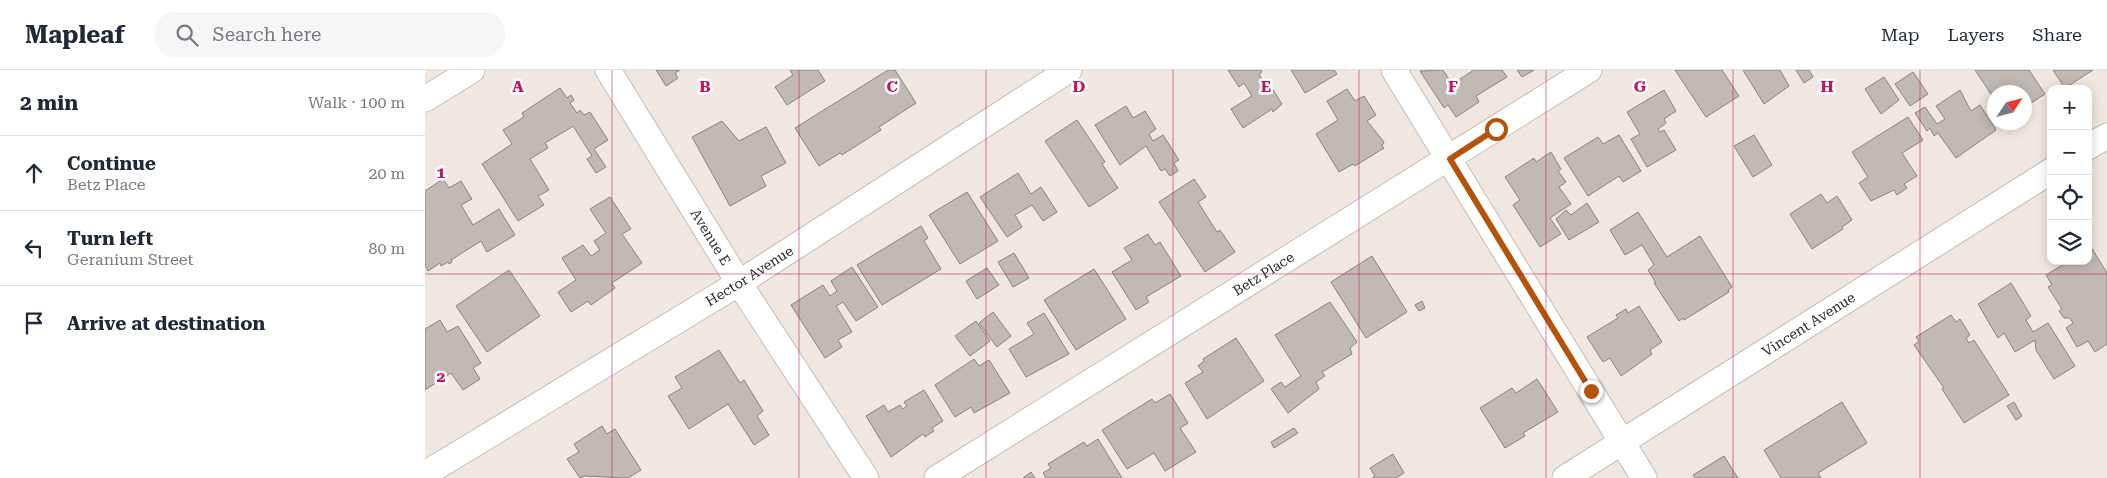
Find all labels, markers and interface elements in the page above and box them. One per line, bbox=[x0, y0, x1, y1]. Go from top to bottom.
search box bbox=[155, 12, 505, 57]
text: Mapleaf bbox=[25, 21, 125, 49]
icon: search bbox=[173, 21, 201, 49]
text: Search here bbox=[213, 23, 321, 46]
text: Map bbox=[1881, 24, 1920, 45]
text: Layers bbox=[1948, 24, 2004, 45]
text: Share bbox=[2032, 24, 2082, 45]
text: A bbox=[512, 77, 524, 96]
text: B bbox=[699, 77, 711, 96]
text: C bbox=[886, 77, 898, 96]
text: D bbox=[1073, 77, 1086, 96]
text: E bbox=[1261, 77, 1271, 96]
text: F bbox=[1448, 77, 1458, 96]
text: G bbox=[1634, 77, 1647, 96]
text: H bbox=[1820, 77, 1834, 96]
north arrow bbox=[1987, 85, 2032, 130]
map controls bbox=[2047, 85, 2092, 265]
button: + bbox=[2047, 85, 2092, 130]
text: 2 min bbox=[20, 91, 78, 115]
text: Walk · 100 m bbox=[308, 93, 405, 112]
route start bbox=[1485, 118, 1508, 141]
button: − bbox=[2047, 130, 2092, 175]
text: Continue bbox=[67, 152, 156, 175]
icon: ahead bbox=[20, 159, 48, 187]
text: 1 bbox=[437, 163, 446, 182]
text: 20 m bbox=[368, 164, 405, 183]
text: Betz Place bbox=[67, 175, 146, 194]
button: locate bbox=[2047, 175, 2092, 220]
street label: Avenue E bbox=[687, 206, 734, 268]
button: layers bbox=[2047, 220, 2092, 265]
text: Turn left bbox=[67, 227, 153, 250]
icon: left bbox=[20, 234, 48, 262]
text: 80 m bbox=[368, 239, 405, 258]
street label: Hector Avenue bbox=[703, 242, 796, 309]
street label: Betz Place bbox=[1230, 249, 1297, 299]
text: Geranium Street bbox=[67, 250, 194, 269]
street label: Vincent Avenue bbox=[1759, 289, 1858, 359]
icon: arrive bbox=[20, 309, 48, 337]
text: Arrive at destination bbox=[67, 312, 265, 335]
text: 2 bbox=[437, 367, 446, 386]
route end bbox=[1580, 380, 1603, 403]

